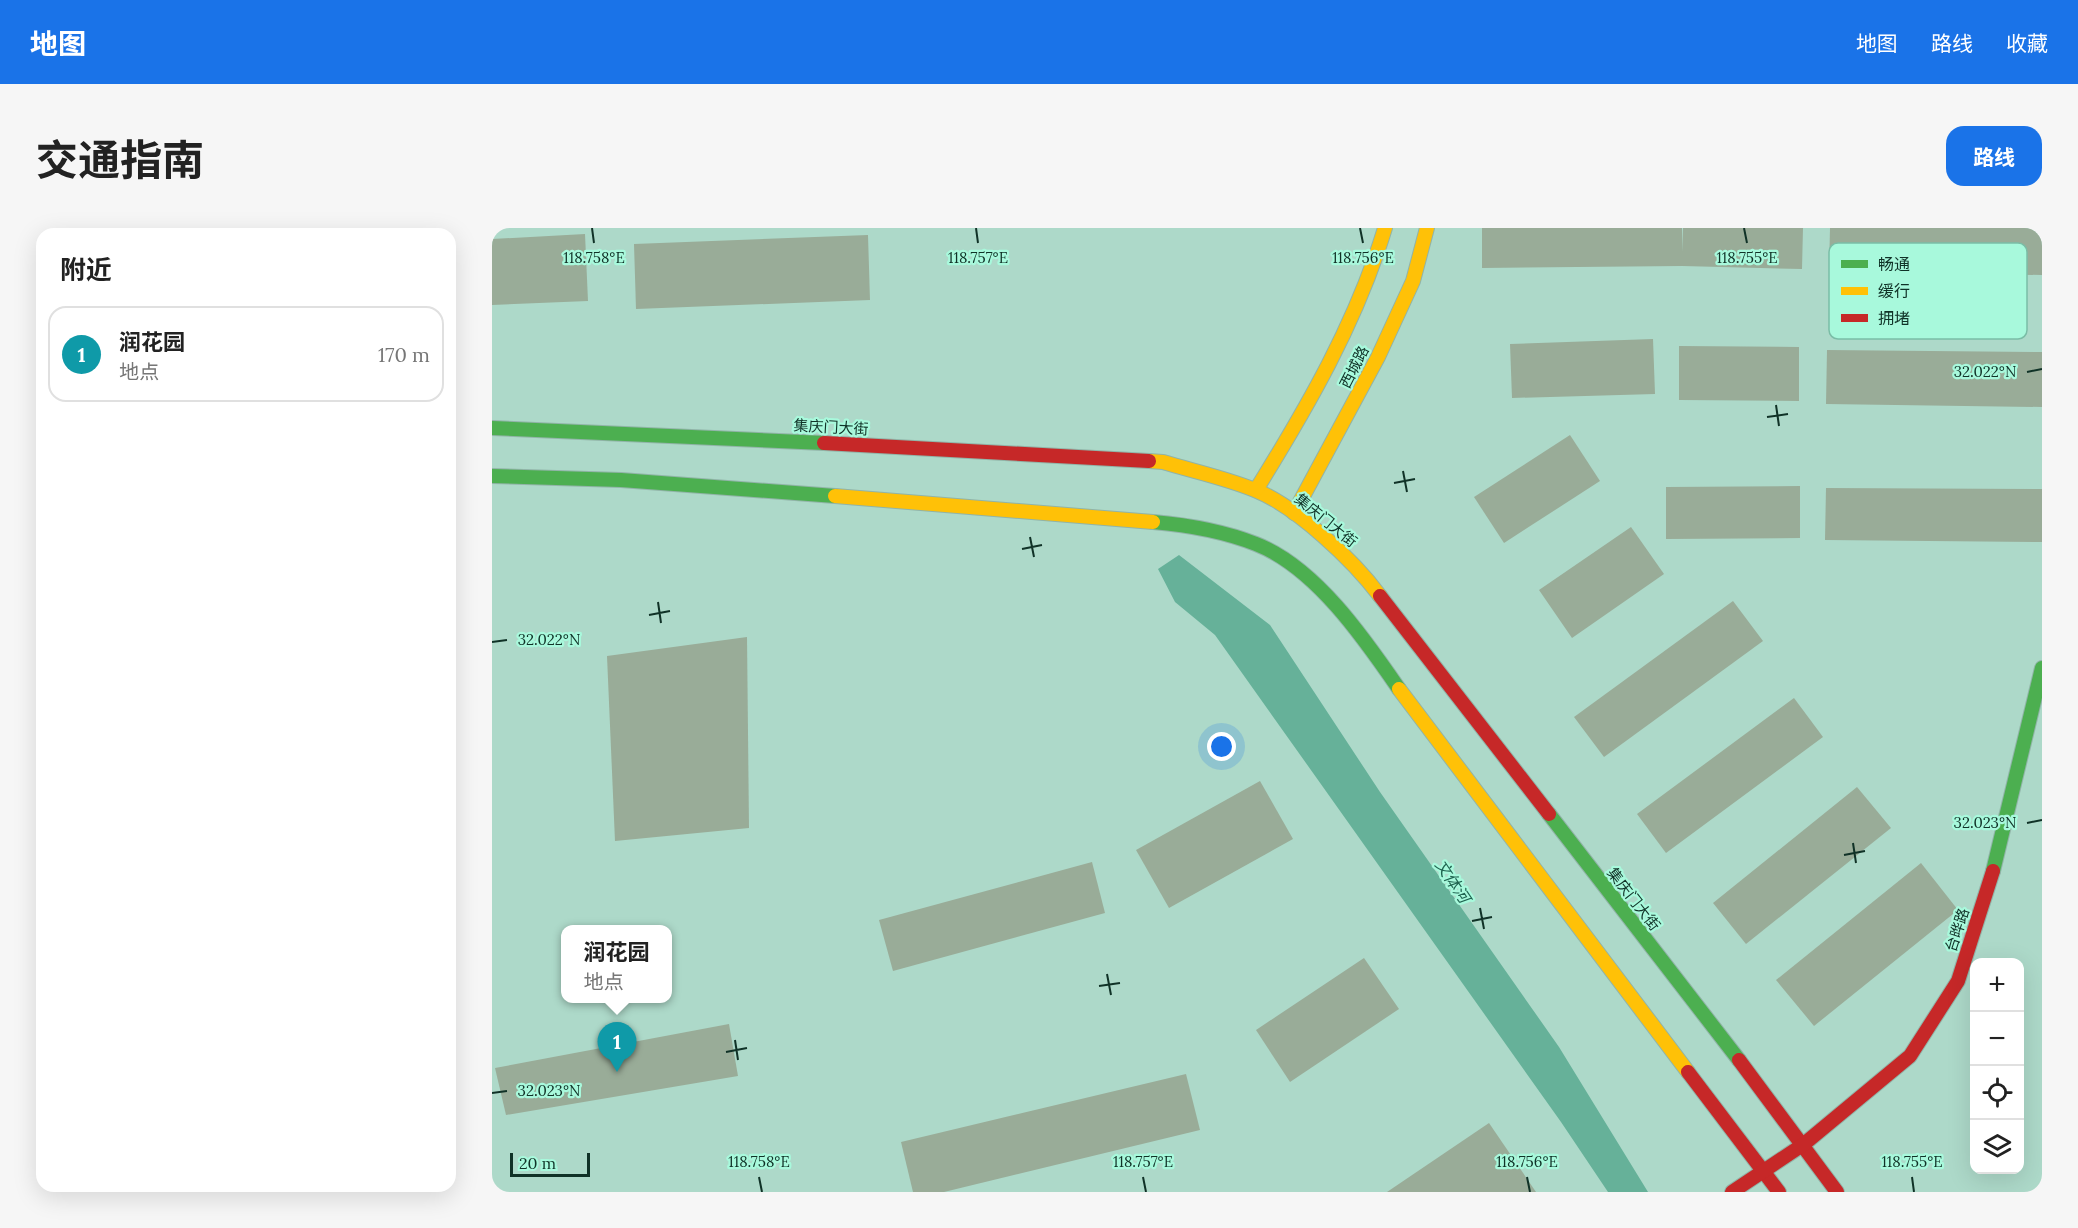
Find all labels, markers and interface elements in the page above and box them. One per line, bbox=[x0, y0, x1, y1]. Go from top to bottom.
text: 地图 bbox=[30, 26, 86, 62]
text: 地图 bbox=[1856, 30, 1898, 57]
text: 路线 bbox=[1931, 30, 1973, 57]
text: 收藏 bbox=[2006, 30, 2048, 57]
button: 路线 bbox=[1946, 126, 2042, 186]
text: 交通指南 bbox=[36, 133, 204, 187]
legend bbox=[1829, 243, 2027, 339]
text: 118.758°E bbox=[563, 248, 625, 267]
text: 118.757°E bbox=[948, 248, 1008, 267]
text: 118.756°E bbox=[1332, 248, 1394, 267]
text: 118.755°E bbox=[1716, 248, 1778, 267]
text: 附近 bbox=[60, 253, 112, 286]
text: 畅通 bbox=[1878, 254, 1910, 274]
text: 缓行 bbox=[1878, 281, 1910, 301]
text: 拥堵 bbox=[1878, 308, 1910, 328]
text: 润花园 bbox=[119, 328, 185, 356]
text: 1 bbox=[77, 342, 86, 367]
text: 170 m bbox=[378, 342, 430, 367]
street label: 西城路 bbox=[1335, 343, 1373, 391]
text: 地点 bbox=[119, 359, 159, 384]
text: 32.022°N bbox=[1954, 362, 2016, 381]
street label: 集庆门大街 bbox=[793, 416, 869, 438]
street label: 集庆门大街 bbox=[1291, 489, 1361, 551]
text: 32.022°N bbox=[518, 630, 580, 649]
your location bbox=[1207, 732, 1236, 761]
text: 32.023°N bbox=[1954, 813, 2016, 832]
water label: 文体河 bbox=[1431, 856, 1476, 909]
street label: 集庆门大街 bbox=[1603, 864, 1665, 934]
street label: 台晔路 bbox=[1941, 906, 1973, 954]
popup bbox=[561, 925, 672, 1003]
text: 润花园 bbox=[583, 938, 650, 966]
map controls bbox=[1970, 958, 2024, 1174]
button: + bbox=[1970, 958, 2024, 1012]
text: 地点 bbox=[583, 969, 623, 994]
button: − bbox=[1970, 1012, 2024, 1066]
pin: 1 bbox=[598, 1022, 636, 1072]
button: locate bbox=[1970, 1066, 2024, 1120]
text: 32.023°N bbox=[518, 1081, 580, 1100]
button: layers bbox=[1970, 1120, 2024, 1174]
scale bar bbox=[510, 1150, 590, 1178]
text: 118.758°E bbox=[728, 1152, 790, 1171]
text: 118.757°E bbox=[1113, 1152, 1173, 1171]
text: 118.756°E bbox=[1496, 1152, 1558, 1171]
text: 118.755°E bbox=[1881, 1152, 1943, 1171]
text: 20 m bbox=[519, 1153, 556, 1173]

